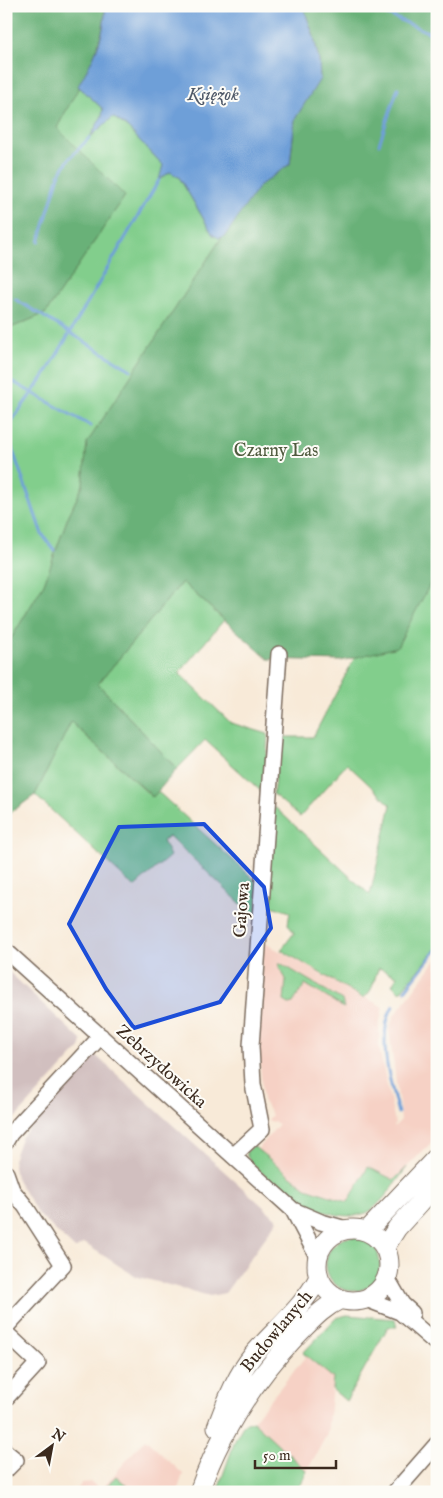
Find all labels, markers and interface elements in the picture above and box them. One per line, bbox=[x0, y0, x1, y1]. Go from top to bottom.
water label: Księżok bbox=[186, 83, 239, 107]
park label: Czarny Las bbox=[234, 440, 318, 463]
street label: Gajowa bbox=[229, 881, 256, 939]
street label: Zebrzydowicka bbox=[111, 1020, 211, 1114]
street label: Budowlanych bbox=[236, 1286, 318, 1378]
north arrow bbox=[28, 1420, 78, 1470]
text: N bbox=[48, 1424, 68, 1447]
scale bar bbox=[255, 1438, 337, 1470]
text: 50 m bbox=[263, 1446, 291, 1465]

